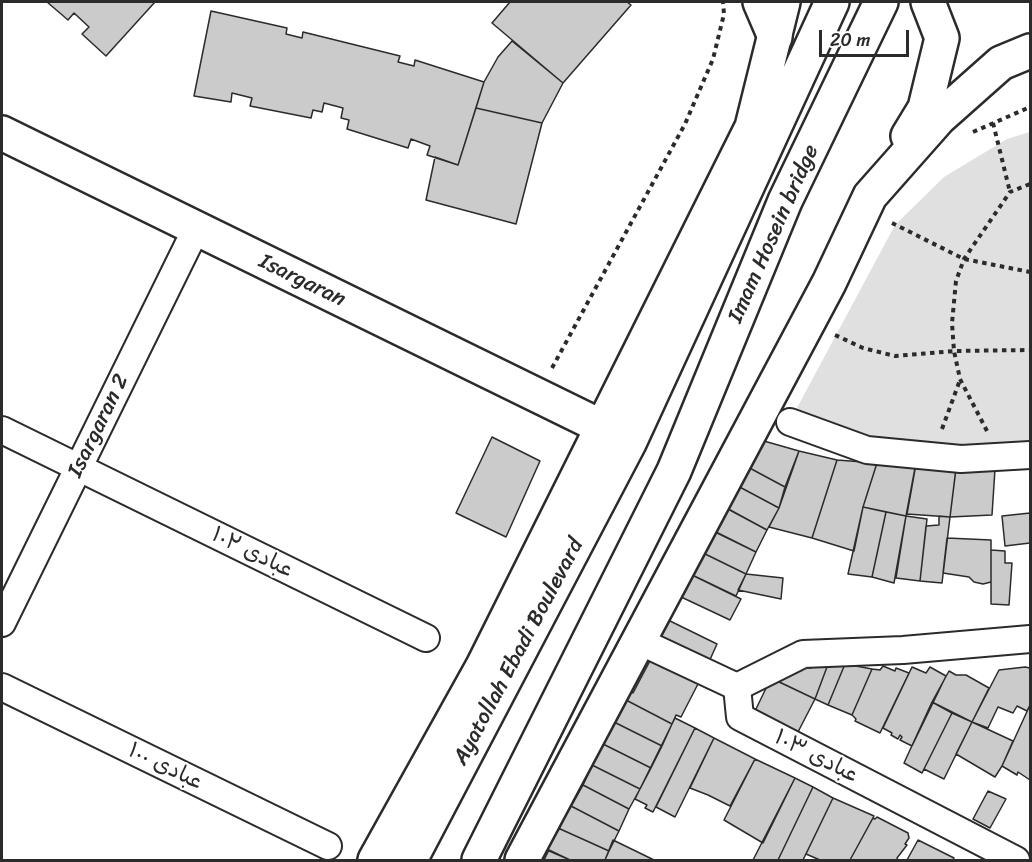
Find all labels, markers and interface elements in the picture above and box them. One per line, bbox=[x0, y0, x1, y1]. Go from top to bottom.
scale bar bbox=[822, 18, 912, 56]
text: 20 m bbox=[830, 24, 870, 56]
street label: Imam Hosein bridge bbox=[723, 141, 825, 327]
street label: Isargaran bbox=[254, 249, 350, 313]
street label: Isargaran 2 bbox=[63, 370, 135, 482]
street label: عبادی ۱۰۲ bbox=[207, 522, 297, 584]
street label: Ayatollah Ebadi Boulevard bbox=[448, 534, 590, 770]
street label: عبادی ۱۰۳ bbox=[770, 725, 862, 789]
street label: عبادی ۱۰۰ bbox=[123, 738, 207, 796]

